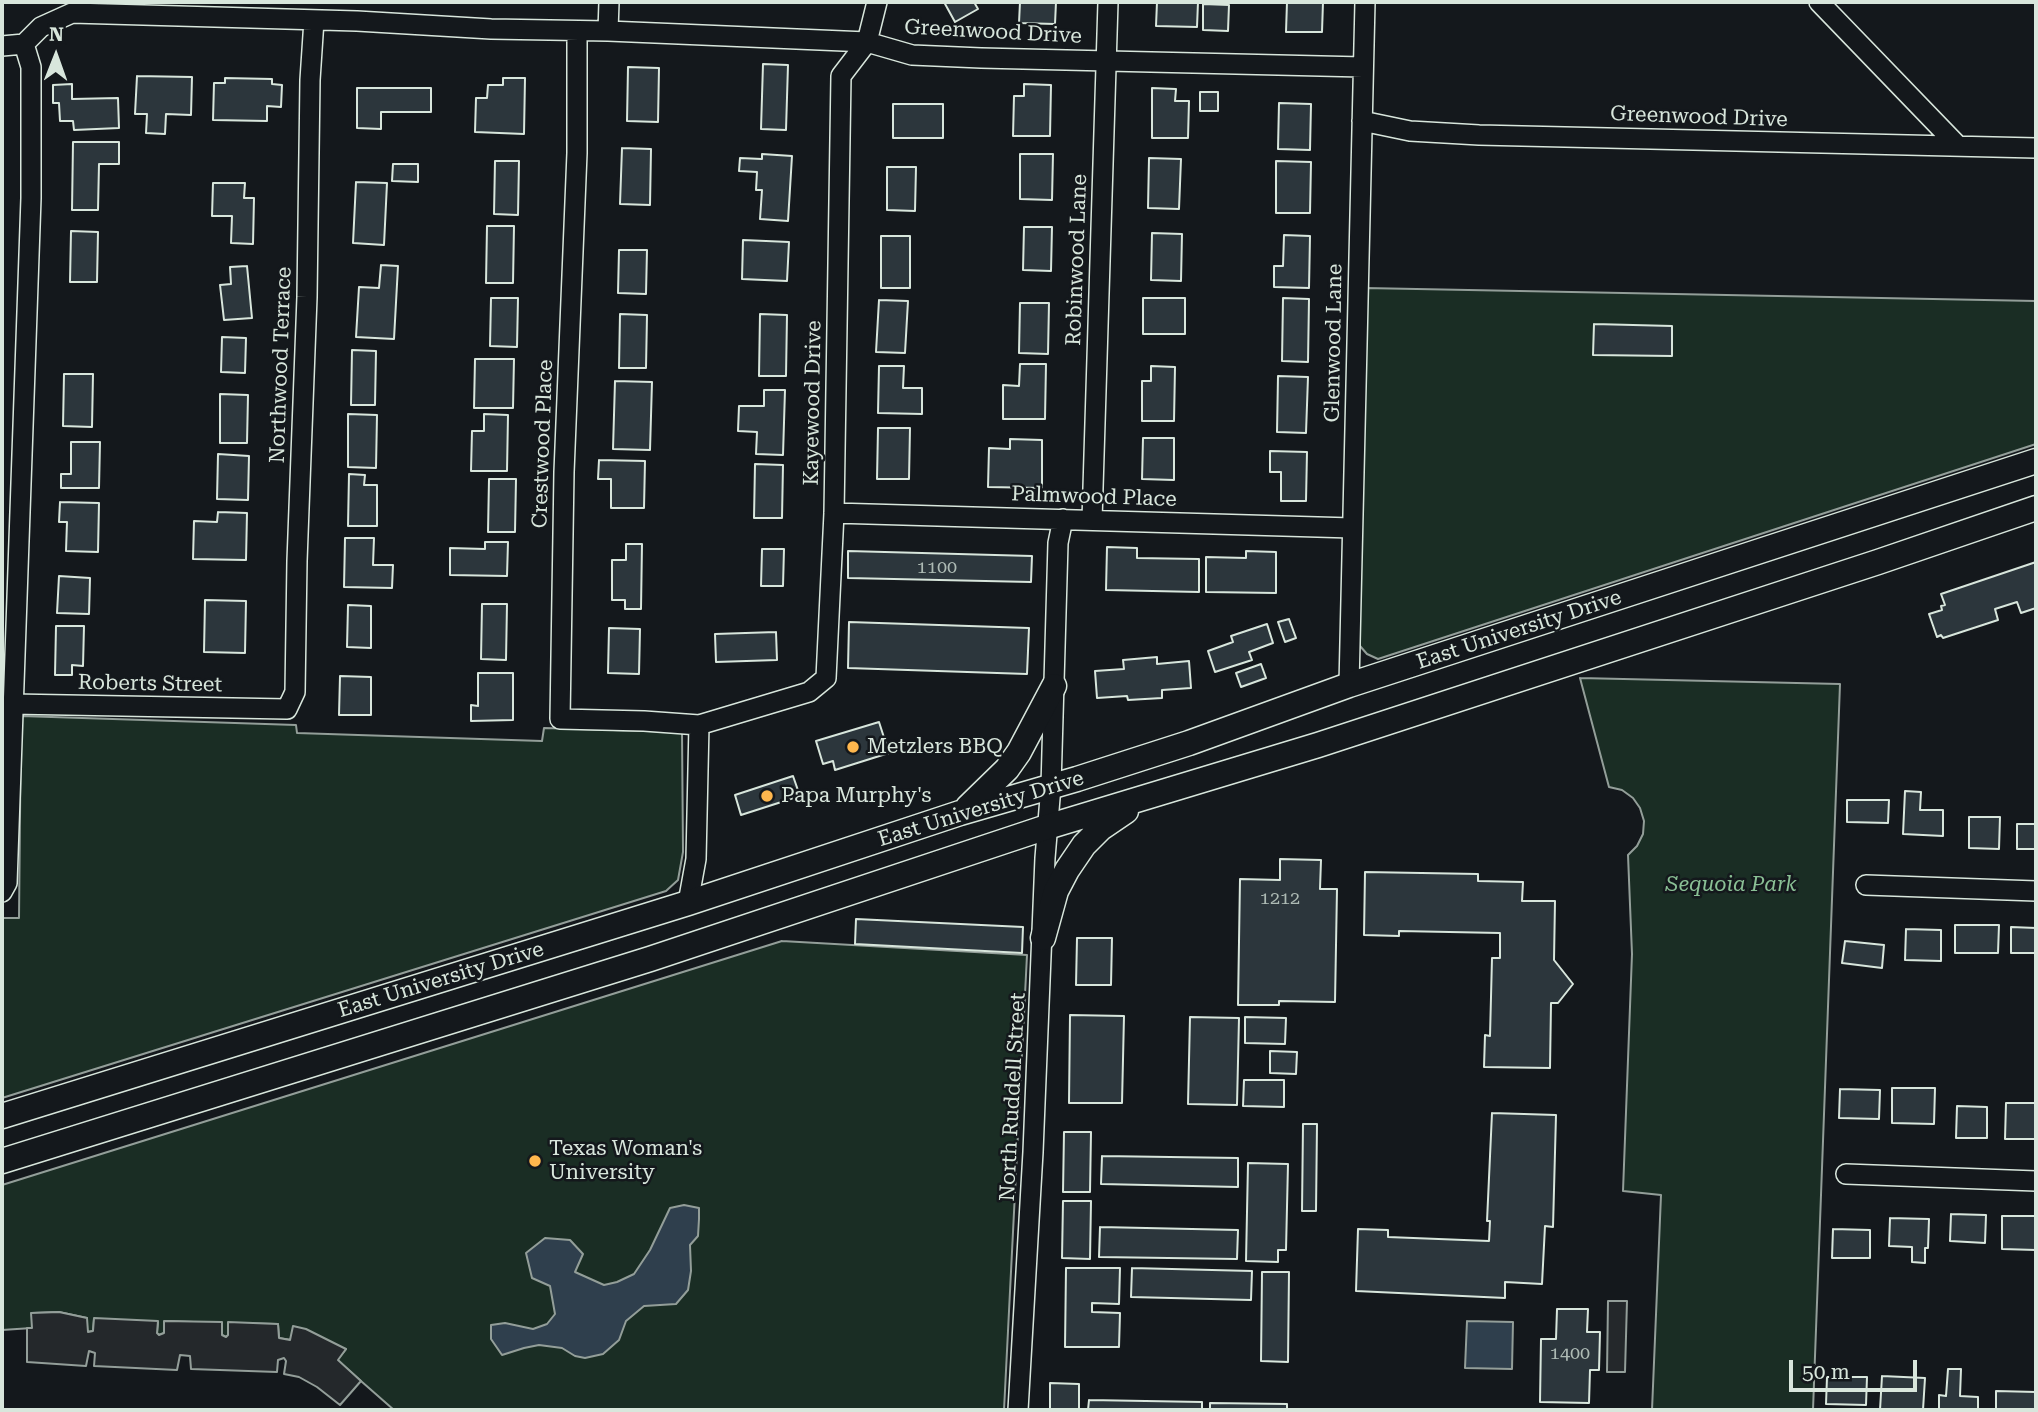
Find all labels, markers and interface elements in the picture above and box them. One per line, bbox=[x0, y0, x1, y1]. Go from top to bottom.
street label: Greenwood Drive bbox=[904, 15, 1082, 49]
north arrow bbox=[21, 21, 91, 91]
text: N bbox=[49, 23, 64, 46]
street label: Greenwood Drive bbox=[1610, 101, 1788, 133]
street label: Robinwood Lane bbox=[1061, 174, 1093, 346]
street label: Glenwood Lane bbox=[1320, 263, 1348, 423]
street label: Northwood Terrace bbox=[265, 266, 297, 464]
street label: Kayewood Drive bbox=[799, 320, 827, 486]
street label: Crestwood Place bbox=[527, 359, 559, 529]
street label: Palmwood Place bbox=[1011, 482, 1177, 512]
house number: 1100 bbox=[917, 557, 957, 579]
street label: East University Drive bbox=[1413, 585, 1625, 675]
street label: Roberts Street bbox=[78, 670, 222, 698]
place label: Metzlers BBQ bbox=[867, 734, 1003, 760]
marker: Metzlers BBQ bbox=[845, 739, 861, 755]
street label: East University Drive bbox=[875, 766, 1087, 852]
place label: Papa Murphy's bbox=[781, 783, 932, 809]
marker: Papa Murphy's bbox=[759, 788, 775, 804]
park label: Sequoia Park bbox=[1665, 872, 1797, 898]
house number: 1212 bbox=[1260, 888, 1300, 910]
street label: East University Drive bbox=[335, 937, 547, 1023]
street label: North Ruddell Street bbox=[995, 992, 1031, 1202]
place label: Texas Woman's University bbox=[549, 1136, 702, 1186]
marker: Texas Woman's University bbox=[527, 1153, 543, 1169]
house number: 1400 bbox=[1550, 1343, 1590, 1365]
scale bar bbox=[1793, 1346, 1921, 1390]
text: 50 m bbox=[1802, 1360, 1850, 1384]

